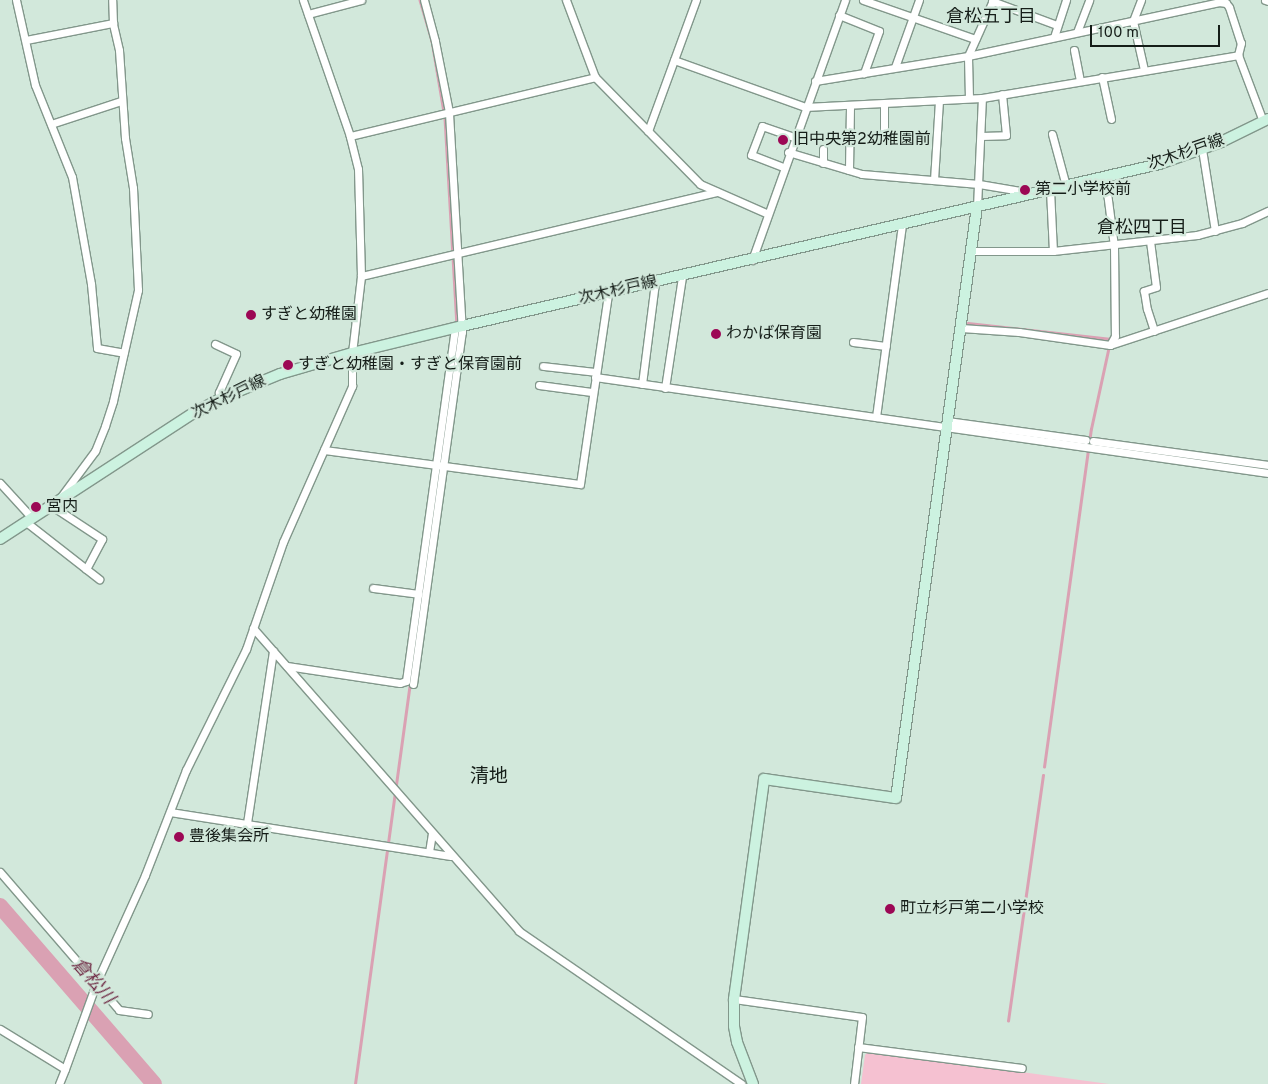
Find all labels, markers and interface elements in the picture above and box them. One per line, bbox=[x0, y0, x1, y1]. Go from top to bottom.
district label: 倉松五丁目 bbox=[946, 7, 1036, 29]
scale bar bbox=[1093, 15, 1223, 47]
text: 100 m bbox=[1098, 24, 1139, 43]
place label: 旧中央第2幼稚園前 bbox=[793, 130, 931, 150]
street label: 次木杉戸線 bbox=[1145, 131, 1227, 175]
marker: 旧中央第2幼稚園前 bbox=[777, 134, 789, 146]
place label: 第二小学校前 bbox=[1035, 180, 1131, 200]
marker: 第二小学校前 bbox=[1019, 184, 1031, 196]
district label: 倉松四丁目 bbox=[1097, 218, 1187, 240]
street label: 次木杉戸線 bbox=[577, 273, 659, 309]
place label: すぎと幼稚園 bbox=[261, 305, 357, 325]
marker: すぎと幼稚園 bbox=[245, 309, 257, 321]
place label: わかば保育園 bbox=[726, 324, 822, 344]
marker: わかば保育園 bbox=[710, 328, 722, 340]
place label: すぎと幼稚園・すぎと保育園前 bbox=[298, 355, 522, 375]
marker: すぎと幼稚園・すぎと保育園前 bbox=[282, 359, 294, 371]
street label: 次木杉戸線 bbox=[189, 372, 269, 424]
place label: 宮内 bbox=[46, 497, 78, 517]
marker: 宮内 bbox=[30, 501, 42, 513]
district label: 清地 bbox=[470, 767, 508, 789]
place label: 豊後集会所 bbox=[189, 827, 269, 847]
marker: 豊後集会所 bbox=[173, 831, 185, 843]
place label: 町立杉戸第二小学校 bbox=[900, 899, 1044, 919]
marker: 町立杉戸第二小学校 bbox=[884, 903, 896, 915]
water label: 倉松川 bbox=[66, 955, 118, 1009]

